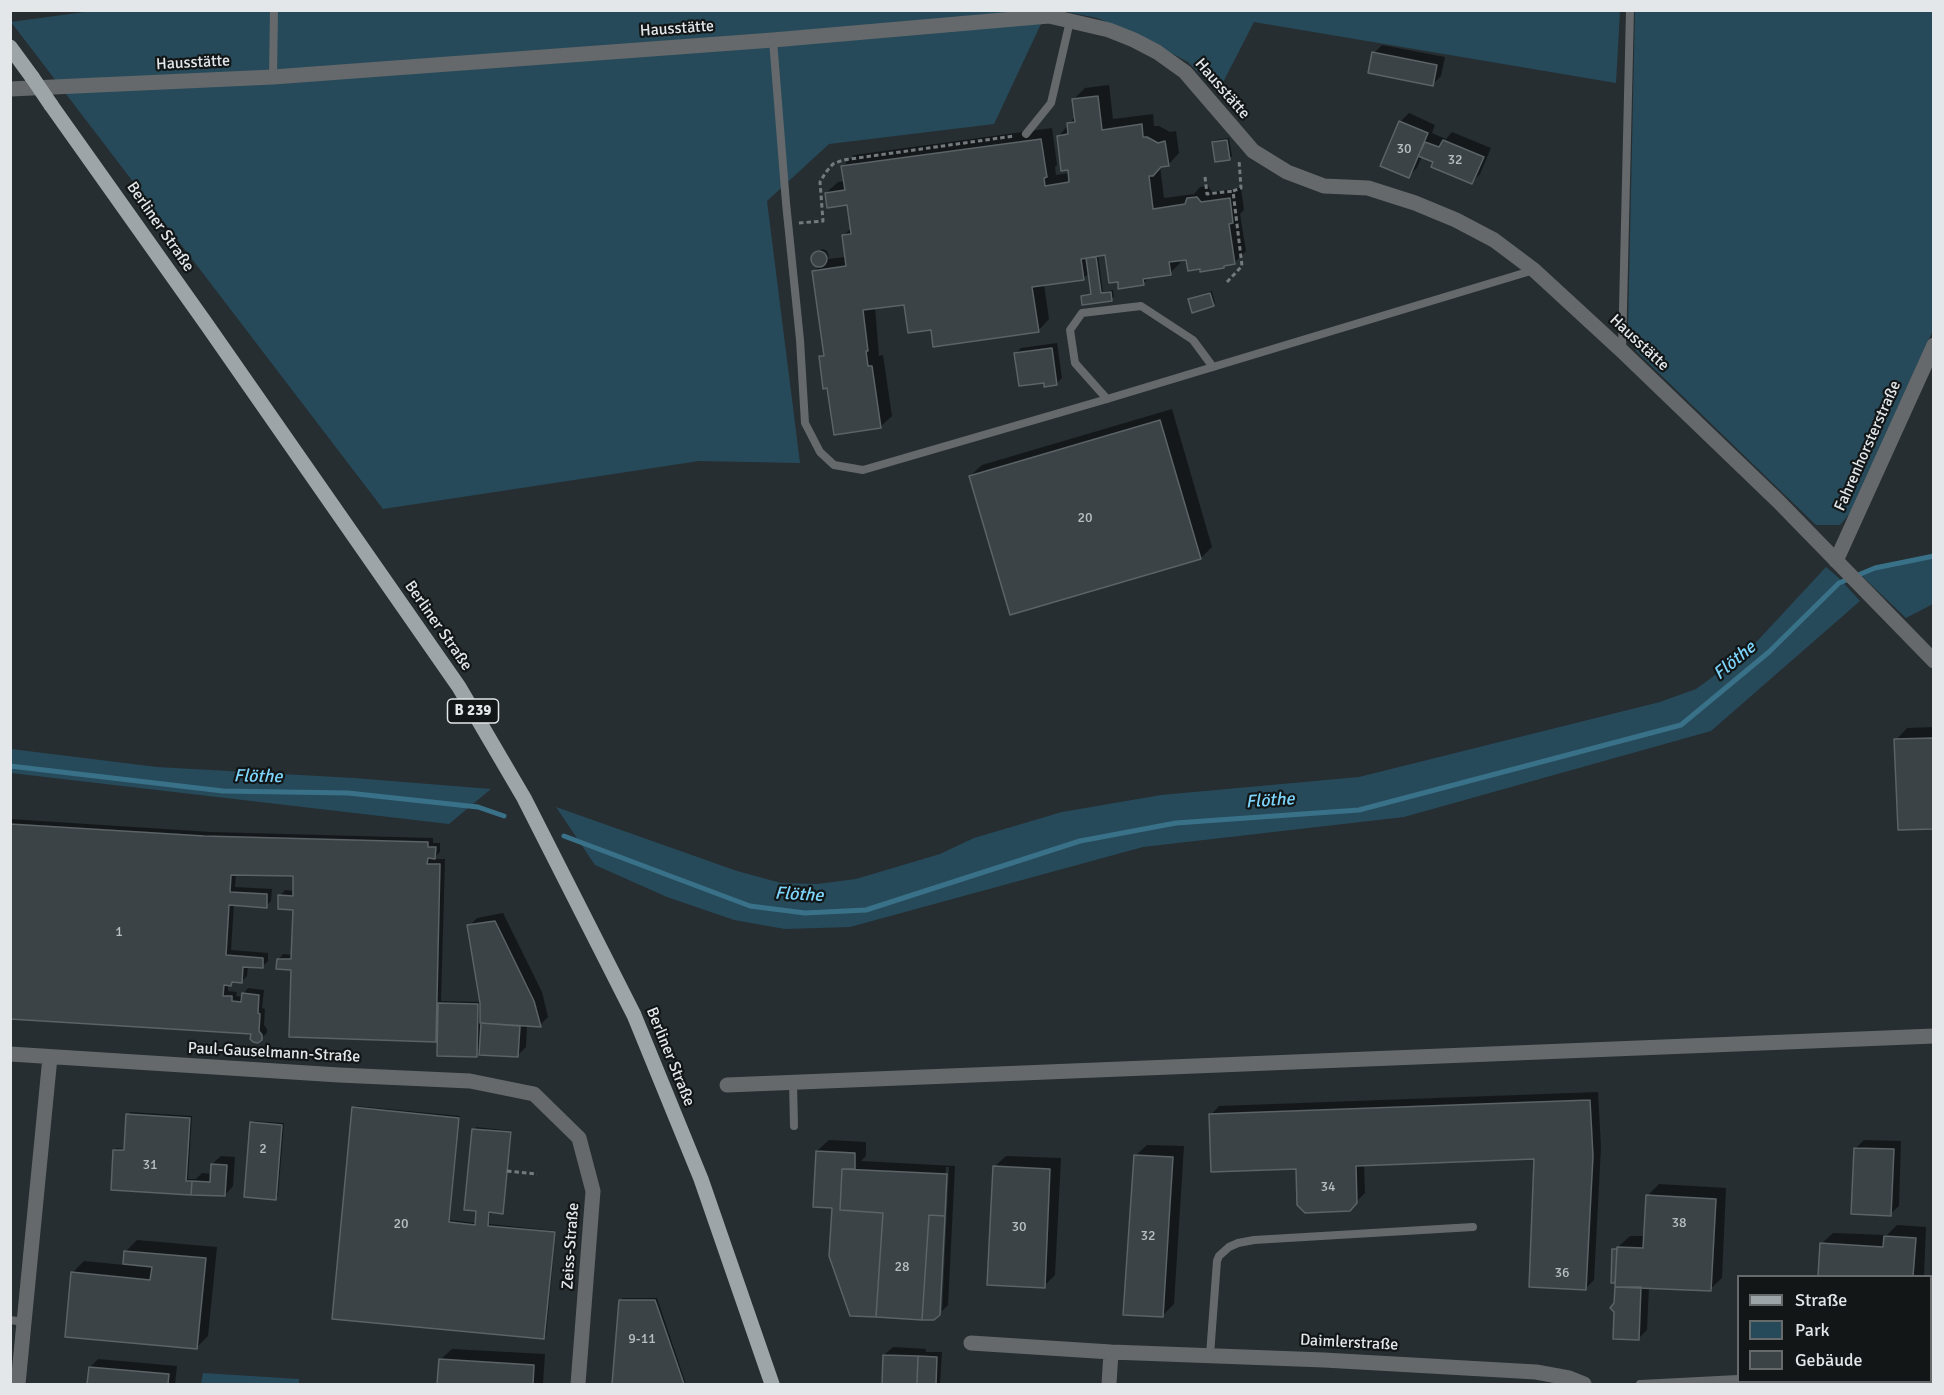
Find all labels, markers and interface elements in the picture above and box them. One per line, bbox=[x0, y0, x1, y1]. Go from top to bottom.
street label: Hausstätte bbox=[639, 17, 715, 41]
street label: Hausstätte bbox=[155, 51, 231, 75]
street label: Hausstätte bbox=[1190, 55, 1254, 123]
house number: 30 bbox=[1396, 141, 1412, 157]
house number: 32 bbox=[1447, 152, 1463, 168]
street label: Berliner Straße bbox=[122, 178, 198, 276]
street label: Hausstätte bbox=[1605, 311, 1673, 375]
street label: Fahrenhorsterstraße bbox=[1831, 378, 1905, 514]
house number: 20 bbox=[1077, 510, 1093, 526]
street label: Berliner Straße bbox=[400, 577, 476, 675]
water label: Flöthe bbox=[1709, 637, 1761, 685]
road number: B 239 bbox=[448, 699, 498, 723]
water label: Flöthe bbox=[233, 766, 283, 788]
water label: Flöthe bbox=[1245, 789, 1295, 813]
water label: Flöthe bbox=[774, 883, 824, 907]
house number: 1 bbox=[115, 924, 123, 940]
street label: Berliner Straße bbox=[641, 1005, 699, 1109]
street label: Paul-Gauselmann-Straße bbox=[187, 1039, 361, 1067]
house number: 2 bbox=[259, 1141, 267, 1157]
house number: 31 bbox=[142, 1157, 158, 1173]
house number: 34 bbox=[1320, 1179, 1336, 1195]
street label: Zeiss-Straße bbox=[558, 1202, 584, 1290]
house number: 38 bbox=[1671, 1215, 1687, 1231]
house number: 20 bbox=[393, 1216, 409, 1232]
house number: 30 bbox=[1011, 1219, 1027, 1235]
house number: 32 bbox=[1140, 1228, 1156, 1244]
house number: 28 bbox=[894, 1259, 910, 1275]
house number: 36 bbox=[1554, 1265, 1570, 1281]
legend bbox=[1737, 1275, 1932, 1383]
text: Straße bbox=[1795, 1289, 1847, 1311]
text: Park bbox=[1795, 1319, 1830, 1341]
house number: 9-11 bbox=[628, 1331, 656, 1347]
street label: Daimlerstraße bbox=[1299, 1331, 1399, 1355]
text: Gebäude bbox=[1795, 1349, 1863, 1371]

